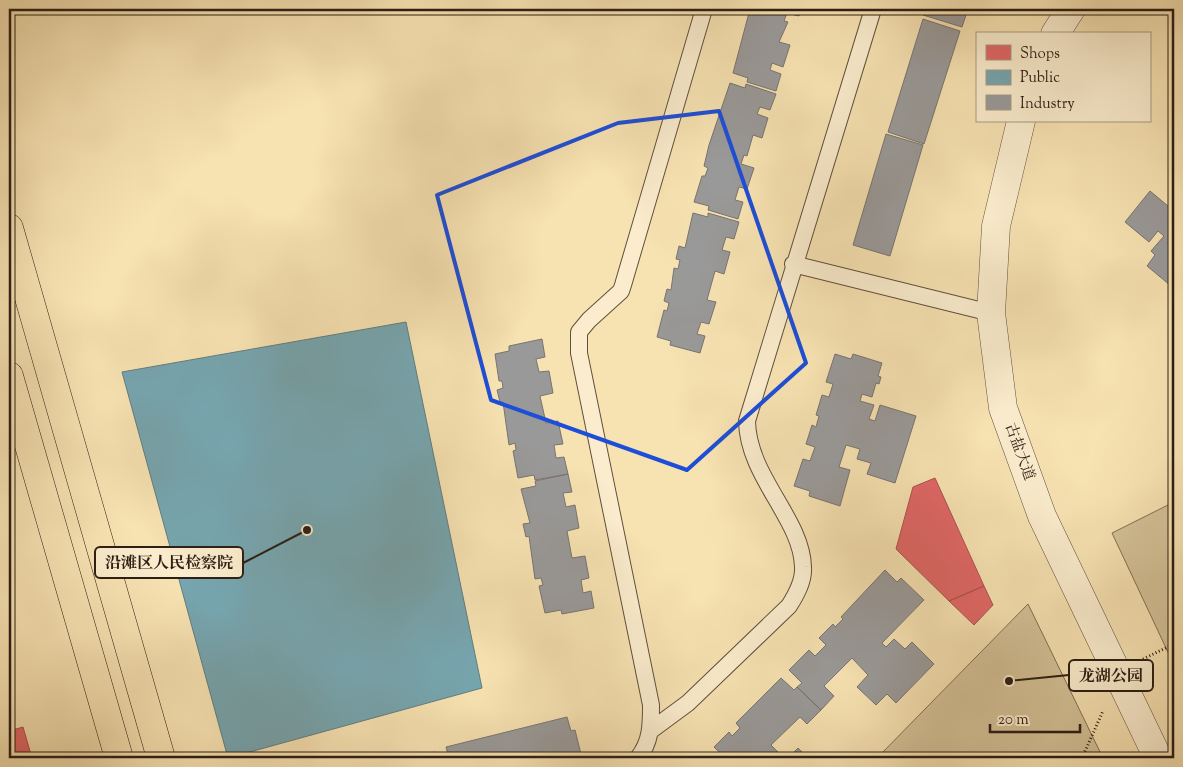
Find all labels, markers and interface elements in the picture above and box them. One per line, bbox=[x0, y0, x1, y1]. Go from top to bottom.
legend bbox=[976, 32, 1150, 122]
text: Shops bbox=[1020, 44, 1060, 65]
text: Public bbox=[1020, 68, 1060, 89]
text: Industry bbox=[1020, 94, 1075, 115]
street label: 古盐大道 bbox=[999, 420, 1039, 484]
callout: 沿滩区人民检察院 bbox=[95, 547, 243, 578]
text: 沿滩区人民检察院 bbox=[105, 553, 233, 576]
callout: 龙湖公园 bbox=[1069, 660, 1153, 691]
text: 龙湖公园 bbox=[1079, 666, 1143, 689]
scale bar bbox=[990, 702, 1080, 734]
text: 20 m bbox=[998, 710, 1029, 731]

